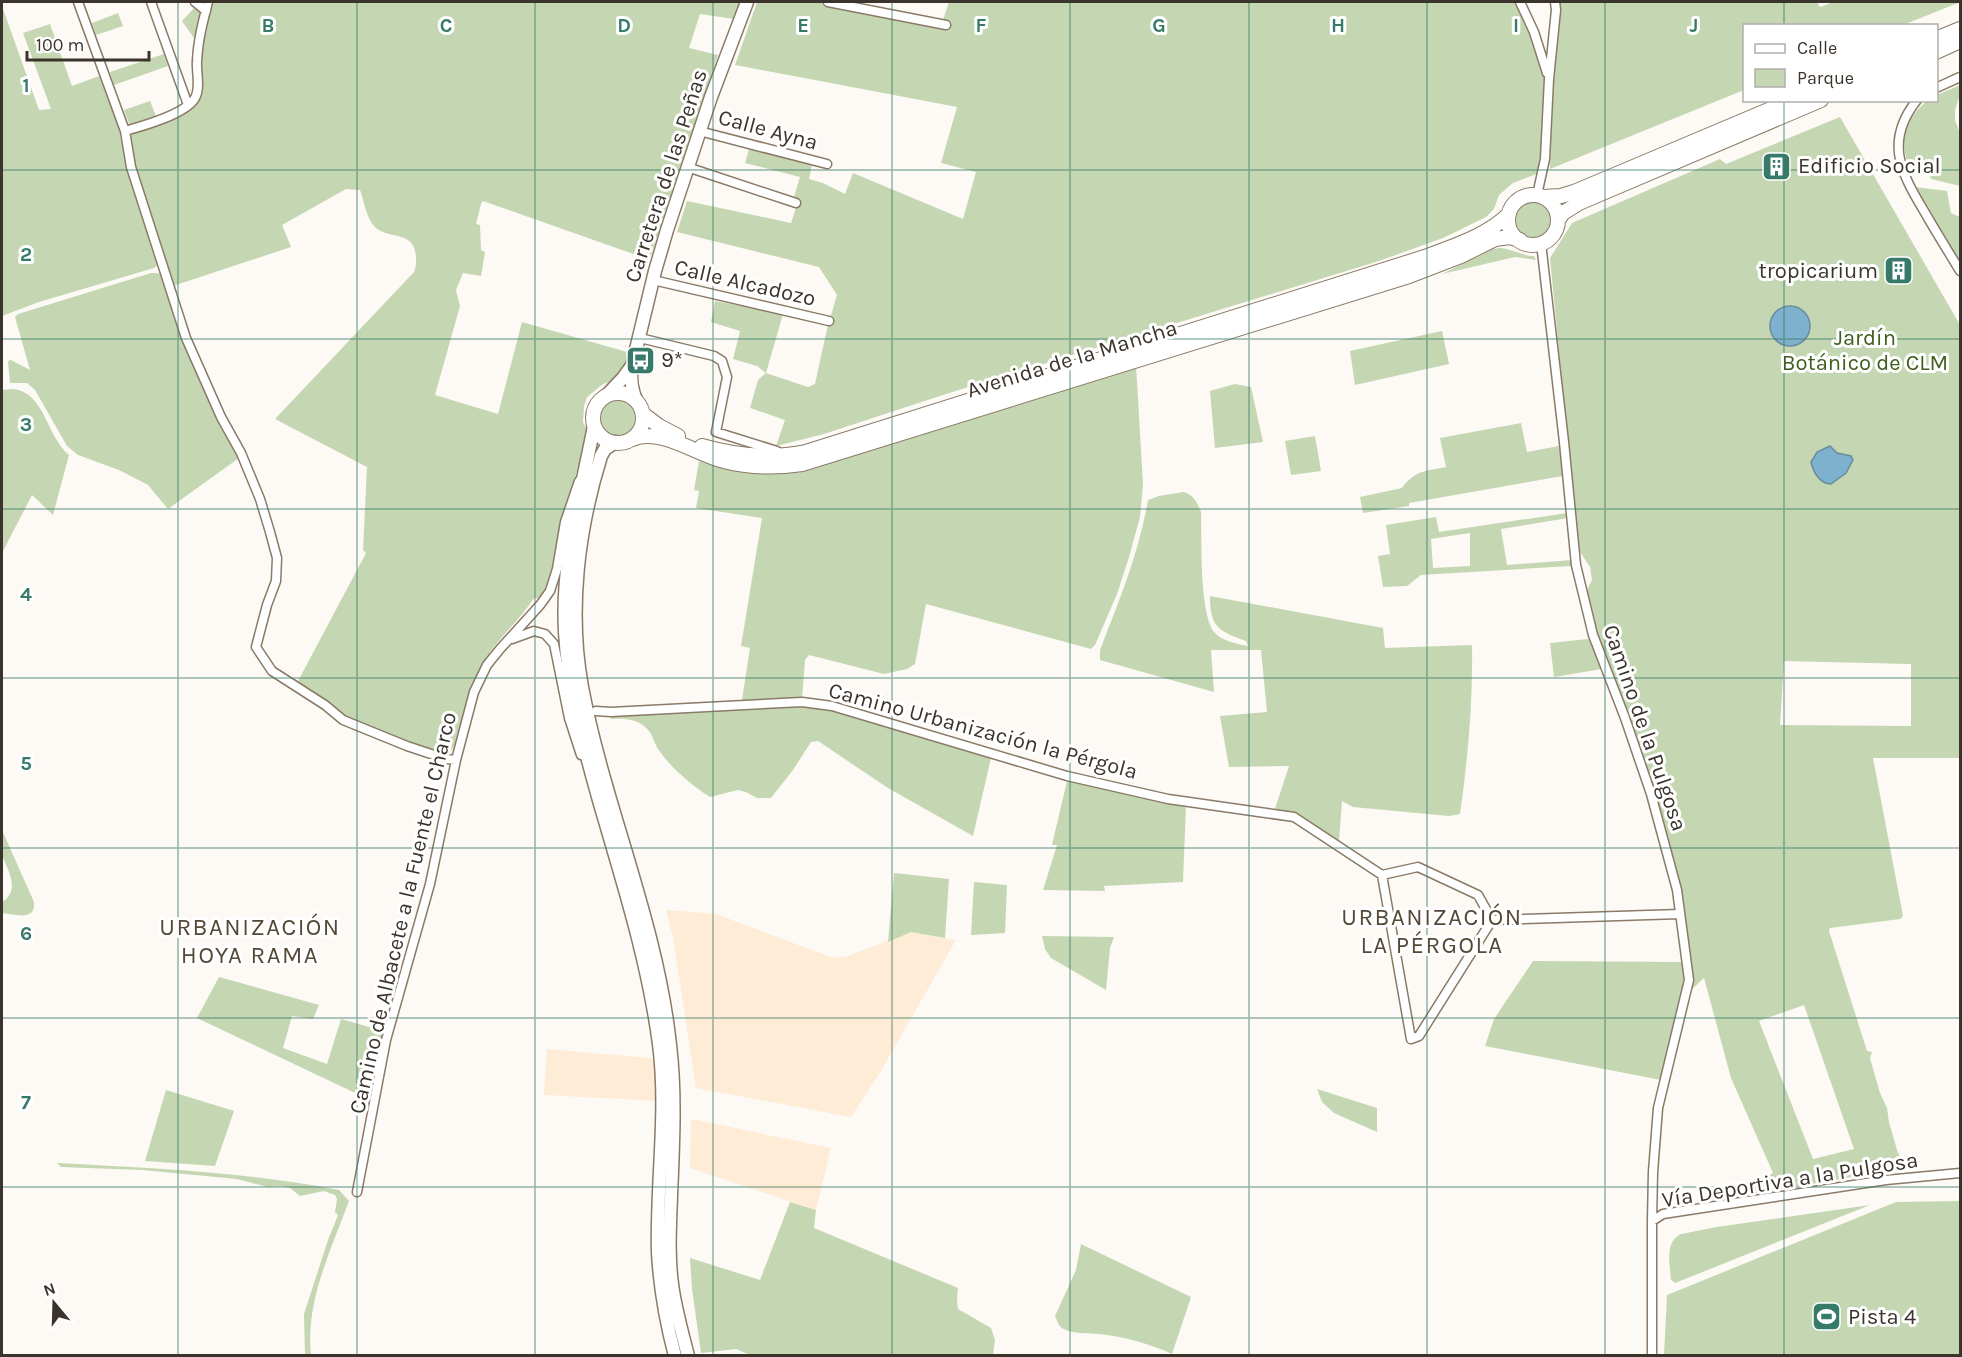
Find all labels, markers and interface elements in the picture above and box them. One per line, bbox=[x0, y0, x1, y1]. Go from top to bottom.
text: B bbox=[262, 14, 274, 37]
text: C bbox=[440, 14, 452, 37]
text: D bbox=[617, 14, 631, 37]
text: E bbox=[797, 14, 809, 37]
text: F bbox=[976, 14, 987, 37]
text: G bbox=[1152, 14, 1166, 37]
text: H bbox=[1331, 14, 1345, 37]
text: I bbox=[1513, 14, 1519, 37]
text: J bbox=[1690, 14, 1698, 37]
scale bar bbox=[27, 24, 148, 62]
legend bbox=[1743, 24, 1938, 102]
text: 100 m bbox=[36, 34, 84, 56]
text: Calle bbox=[1797, 37, 1837, 59]
street label: Carretera de las Peñas bbox=[619, 66, 713, 286]
text: Parque bbox=[1797, 67, 1854, 89]
text: 1 bbox=[22, 74, 30, 97]
street label: Calle Ayna bbox=[715, 104, 821, 156]
building icon: Edificio Social bbox=[1761, 150, 1793, 182]
place label: Edificio Social bbox=[1798, 153, 1941, 179]
text: 2 bbox=[20, 243, 32, 266]
street label: Calle Alcadozo bbox=[672, 254, 818, 312]
building icon: tropicarium bbox=[1883, 255, 1915, 287]
place label: tropicarium bbox=[1758, 258, 1878, 284]
street label: Avenida de la Mancha bbox=[964, 315, 1180, 403]
park label: Jardín Botánico de CLM bbox=[1782, 325, 1948, 376]
bus stop icon: 9* bbox=[624, 344, 656, 376]
place label: 9* bbox=[661, 347, 683, 373]
text: 3 bbox=[20, 413, 32, 436]
text: 4 bbox=[20, 583, 32, 606]
street label: Camino de la Pulgosa bbox=[1598, 622, 1692, 834]
street label: Camino Urbanización la Pérgola bbox=[826, 677, 1140, 785]
street label: Camino de Albacete a la Fuente el Charco bbox=[344, 710, 462, 1116]
text: 5 bbox=[20, 752, 32, 775]
district label: URBANIZACIÓN LA PÉRGOLA bbox=[1341, 903, 1523, 959]
district label: URBANIZACIÓN HOYA RAMA bbox=[159, 913, 341, 969]
text: 6 bbox=[20, 922, 32, 945]
text: 7 bbox=[21, 1091, 31, 1114]
street label: Vía Deportiva a la Pulgosa bbox=[1660, 1147, 1920, 1213]
north arrow bbox=[24, 1273, 84, 1333]
text: N bbox=[41, 1278, 58, 1300]
sports icon: Pista 4 bbox=[1811, 1301, 1843, 1333]
place label: Pista 4 bbox=[1848, 1304, 1916, 1330]

